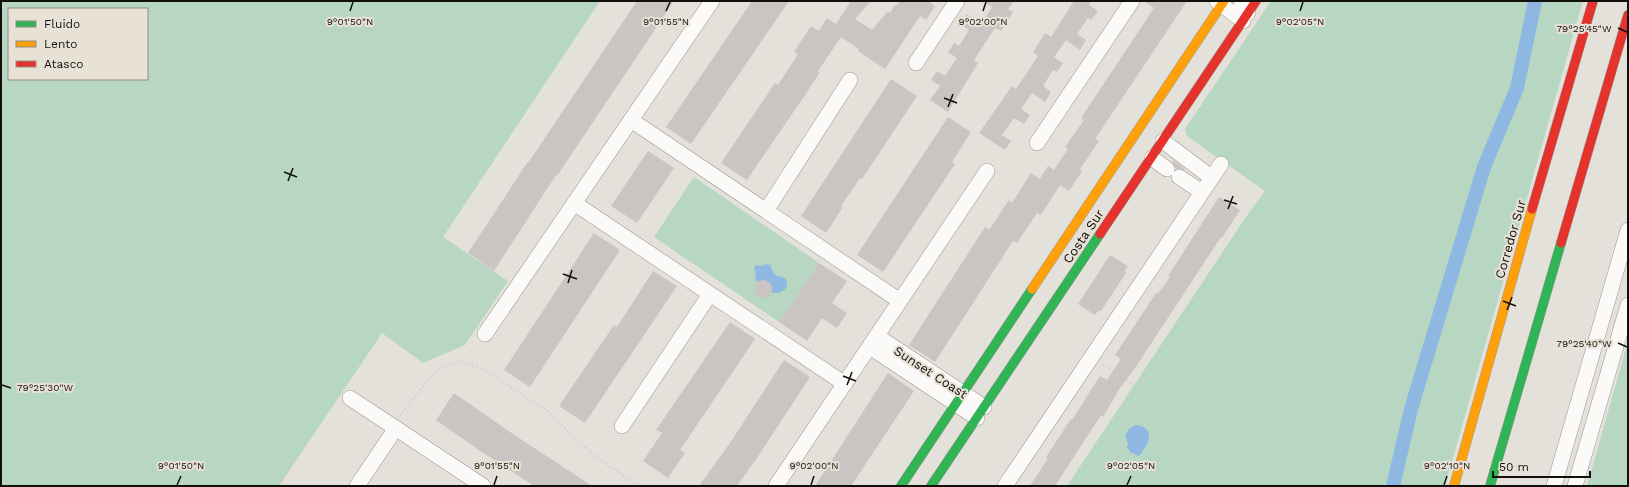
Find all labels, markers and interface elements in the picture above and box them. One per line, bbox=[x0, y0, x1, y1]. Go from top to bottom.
legend bbox=[8, 8, 148, 80]
text: 9°01'50"N bbox=[327, 16, 373, 27]
text: 9°01'55"N bbox=[643, 16, 689, 27]
text: 9°02'00"N bbox=[959, 16, 1007, 27]
text: 9°02'05"N bbox=[1276, 16, 1324, 27]
text: Fluido bbox=[44, 17, 80, 31]
text: 79°25'45"W bbox=[1556, 23, 1612, 34]
text: Lento bbox=[44, 37, 78, 51]
text: Atasco bbox=[44, 57, 84, 71]
street label: Corredor Sur bbox=[1492, 198, 1529, 280]
street label: Costa Sur bbox=[1060, 206, 1107, 266]
text: 79°25'40"W bbox=[1556, 338, 1612, 349]
street label: Sunset Coast bbox=[891, 343, 971, 402]
text: 79°25'30"W bbox=[17, 382, 73, 393]
scale bar bbox=[1493, 453, 1590, 479]
text: 9°01'50"N bbox=[158, 460, 204, 471]
text: 9°01'55"N bbox=[474, 460, 520, 471]
text: 9°02'00"N bbox=[790, 460, 838, 471]
text: 9°02'05"N bbox=[1107, 460, 1155, 471]
text: 9°02'10"N bbox=[1424, 460, 1470, 471]
text: 50 m bbox=[1499, 460, 1529, 474]

